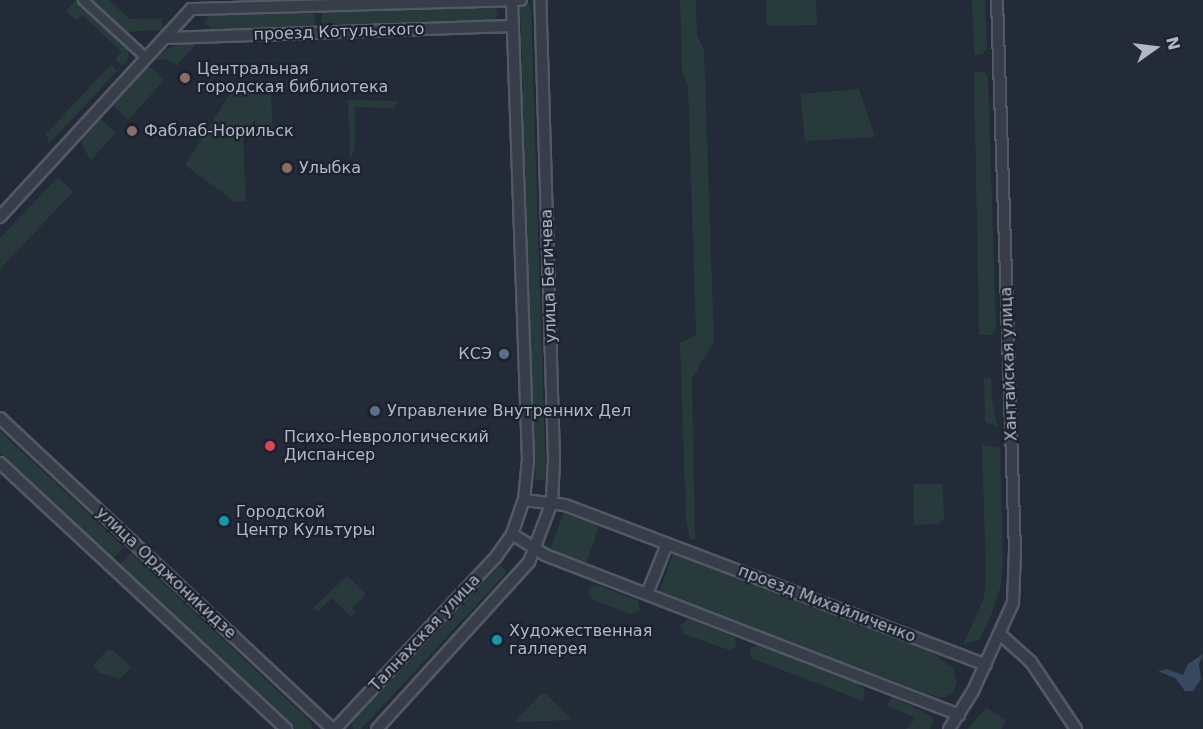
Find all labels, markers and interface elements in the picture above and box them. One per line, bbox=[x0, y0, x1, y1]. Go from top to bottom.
north arrow bbox=[1125, 18, 1185, 78]
street label: проезд Котульского bbox=[253, 19, 425, 45]
text: N bbox=[1162, 35, 1184, 52]
place label: Центральная городская библиотека bbox=[197, 59, 388, 97]
marker: Центральная городская библиотека bbox=[178, 71, 192, 85]
place label: Фаблаб-Норильск bbox=[144, 121, 294, 141]
marker: Фаблаб-Норильск bbox=[125, 124, 139, 138]
place label: Улыбка bbox=[299, 158, 361, 178]
marker: Улыбка bbox=[280, 161, 294, 175]
street label: улица Бегичева bbox=[537, 209, 561, 343]
street label: Хантайская улица bbox=[997, 286, 1021, 442]
place label: КСЭ bbox=[458, 344, 492, 364]
marker: КСЭ bbox=[497, 347, 511, 361]
place label: Управление Внутренних Дел bbox=[387, 401, 631, 421]
marker: Управление Внутренних Дел bbox=[368, 404, 382, 418]
place label: Психо-Неврологический Диспансер bbox=[284, 427, 489, 465]
marker: Психо-Неврологический Диспансер bbox=[261, 437, 279, 455]
place label: Городской Центр Культуры bbox=[236, 502, 375, 540]
street label: улица Орджоникидзе bbox=[92, 503, 240, 643]
marker: Городской Центр Культуры bbox=[217, 514, 231, 528]
street label: проезд Михайличенко bbox=[736, 561, 918, 647]
street label: Талнахская улица bbox=[366, 570, 484, 696]
place label: Художественная галлерея bbox=[509, 621, 652, 659]
marker: Художественная галлерея bbox=[490, 633, 504, 647]

